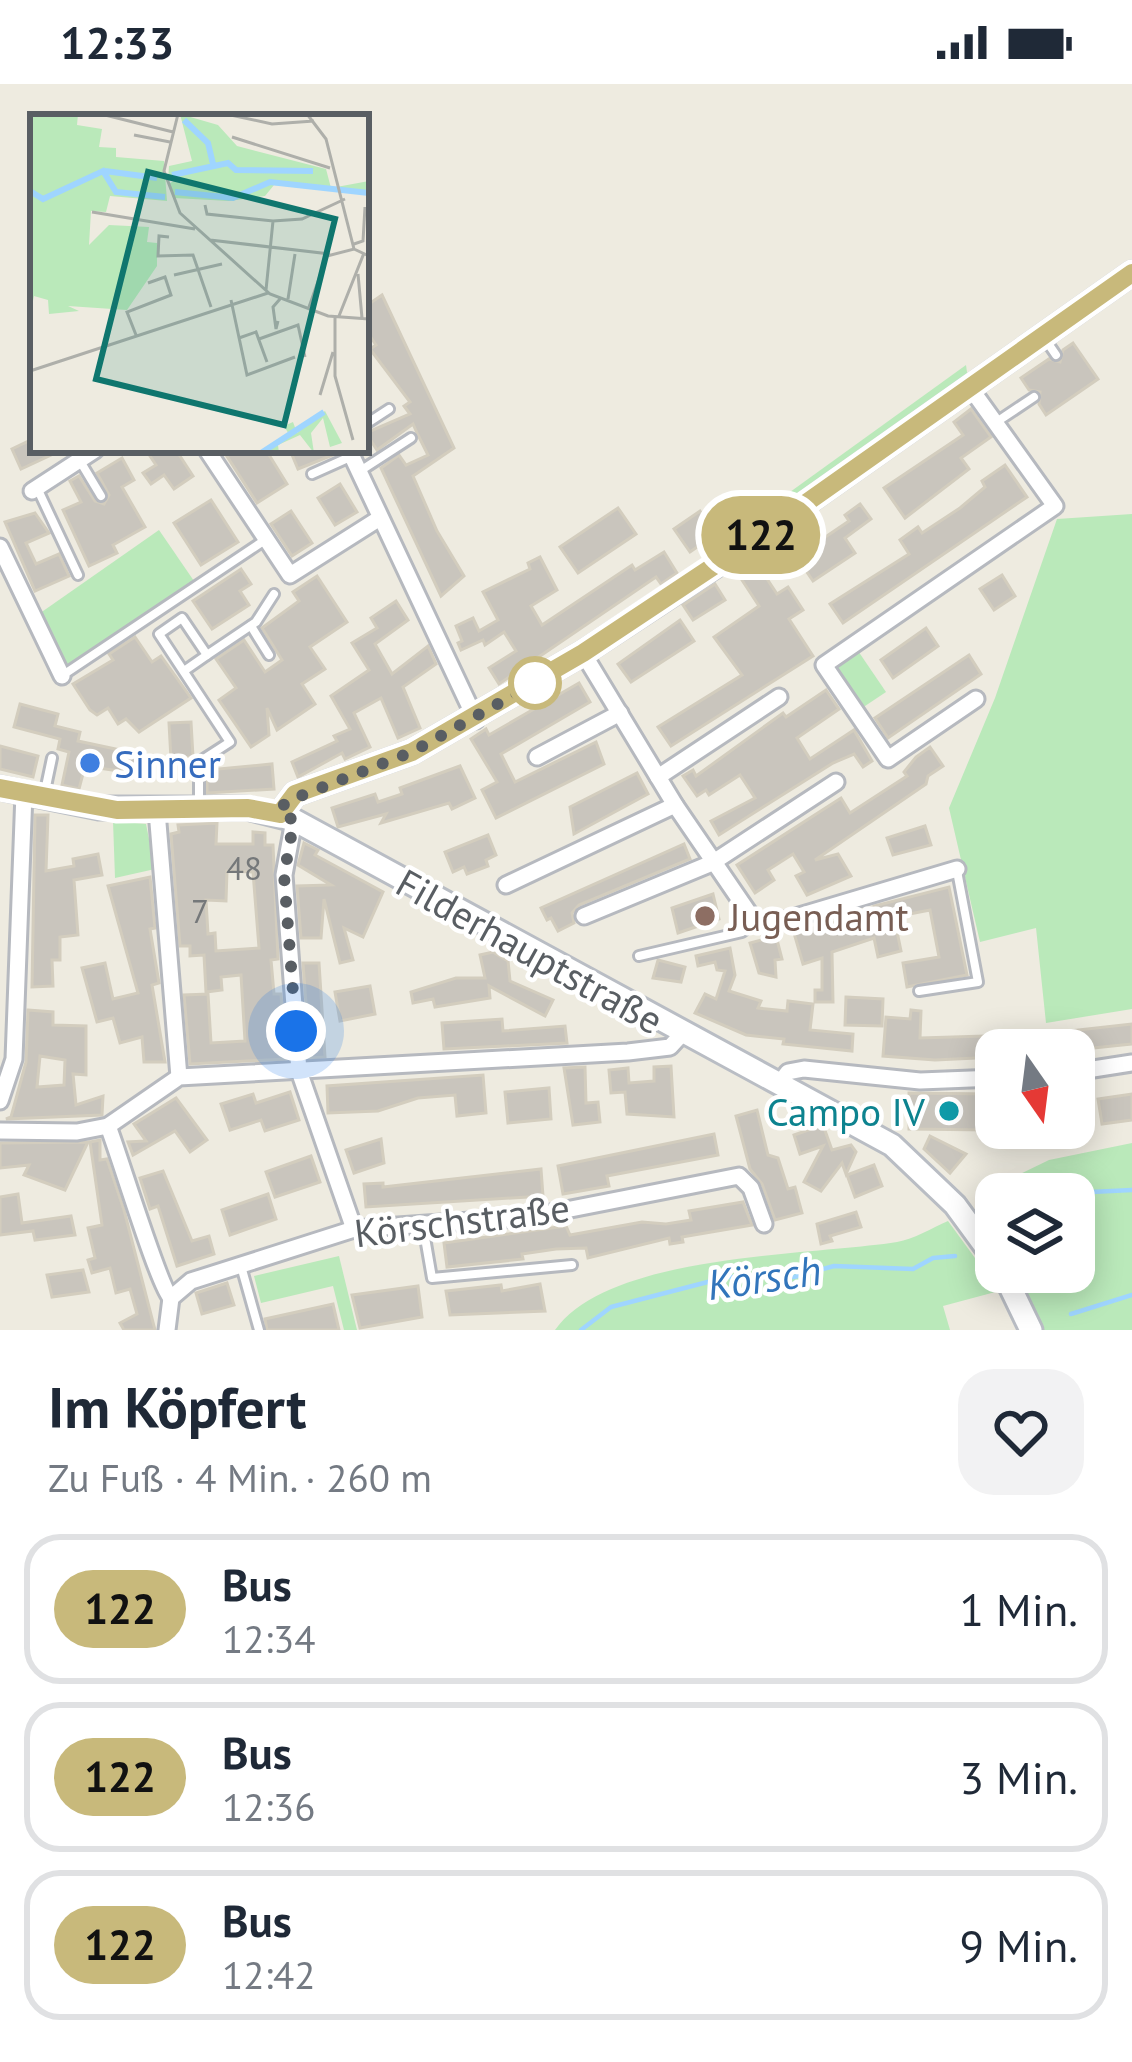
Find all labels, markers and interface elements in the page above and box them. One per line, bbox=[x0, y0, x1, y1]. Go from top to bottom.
text: 12:33 bbox=[60, 13, 174, 71]
inset map bbox=[30, 114, 369, 453]
line badge: 122 bbox=[692, 496, 830, 574]
text: 122 bbox=[725, 507, 797, 562]
unlabelled marker bbox=[510, 658, 560, 708]
place label: Sinner bbox=[114, 738, 221, 789]
marker: Sinner bbox=[77, 750, 103, 776]
house number: 48 bbox=[226, 846, 262, 889]
street label: Filderhauptstraße bbox=[388, 857, 672, 1045]
house number: 7 bbox=[191, 889, 209, 932]
place label: Jugendamt bbox=[727, 891, 909, 942]
marker: Jugendamt bbox=[692, 903, 718, 929]
your location bbox=[266, 1001, 326, 1061]
north arrow bbox=[975, 1029, 1095, 1149]
map controls bbox=[975, 1029, 1095, 1293]
place label: Campo IV bbox=[766, 1086, 926, 1137]
marker: Campo IV bbox=[936, 1098, 962, 1124]
button: layers bbox=[975, 1173, 1095, 1293]
street label: Körschstraße bbox=[351, 1181, 573, 1259]
water label: Körsch bbox=[704, 1242, 824, 1312]
button: heart bbox=[958, 1369, 1084, 1495]
text: Im Köpfert bbox=[48, 1370, 306, 1444]
text: Zu Fuß · 4 Min. · 260 m bbox=[48, 1452, 432, 1503]
text: Bus bbox=[222, 1555, 292, 1613]
text: 1 Min. bbox=[960, 1580, 1078, 1638]
text: 122 bbox=[84, 1581, 156, 1636]
text: 12:34 bbox=[222, 1613, 316, 1664]
text: Bus bbox=[222, 1723, 292, 1781]
text: 3 Min. bbox=[960, 1748, 1078, 1806]
text: 122 bbox=[84, 1749, 156, 1804]
text: 12:36 bbox=[222, 1781, 316, 1832]
text: Bus bbox=[222, 1891, 292, 1949]
text: 9 Min. bbox=[960, 1916, 1078, 1974]
text: 122 bbox=[84, 1917, 156, 1972]
text: 12:42 bbox=[222, 1949, 316, 2000]

